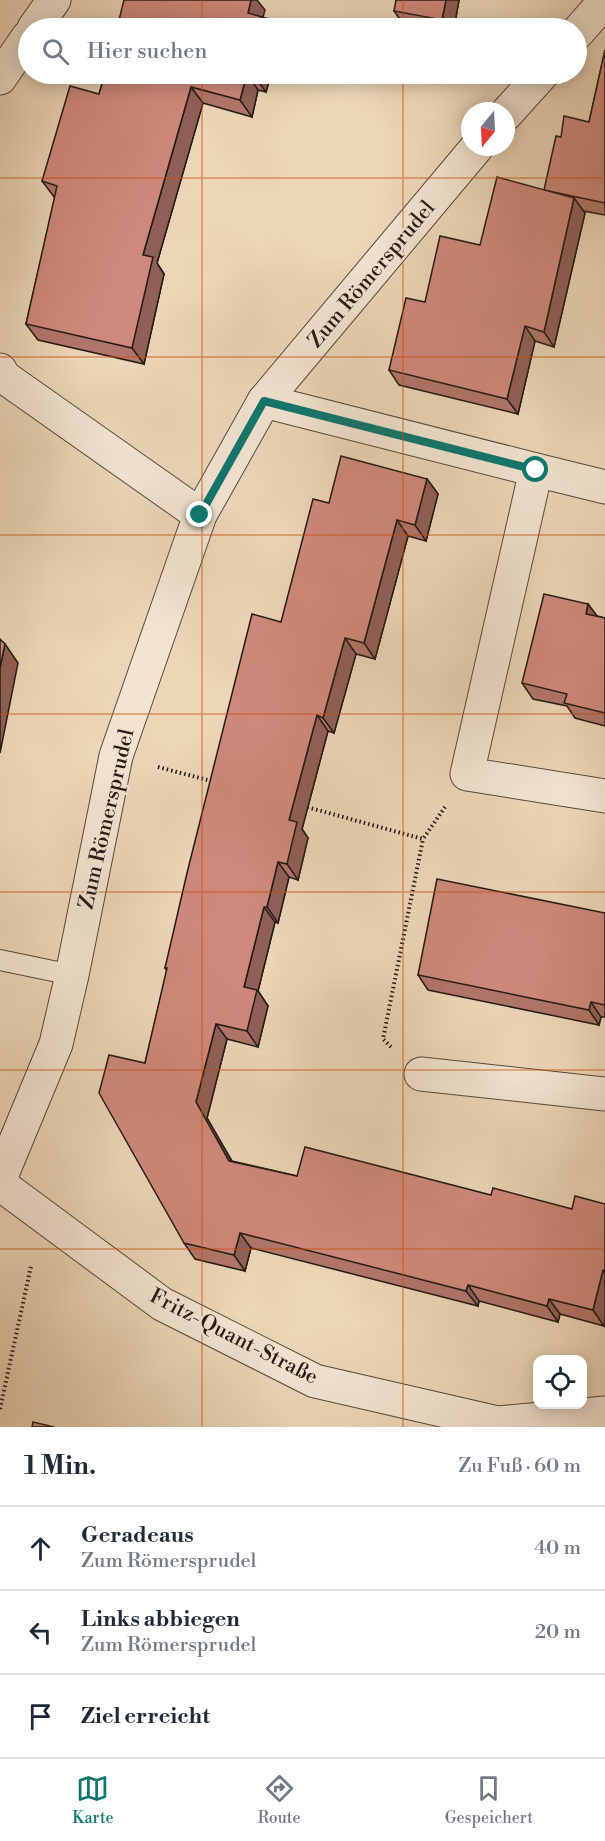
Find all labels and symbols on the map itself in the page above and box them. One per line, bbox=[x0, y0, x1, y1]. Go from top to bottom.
north arrow bbox=[461, 102, 515, 156]
street label: Zum Römersprudel bbox=[303, 196, 441, 354]
route start bbox=[522, 456, 548, 482]
route end bbox=[186, 501, 212, 527]
street label: Zum Römersprudel bbox=[74, 727, 140, 912]
street label: Fritz-Quant-Straße bbox=[145, 1283, 322, 1391]

